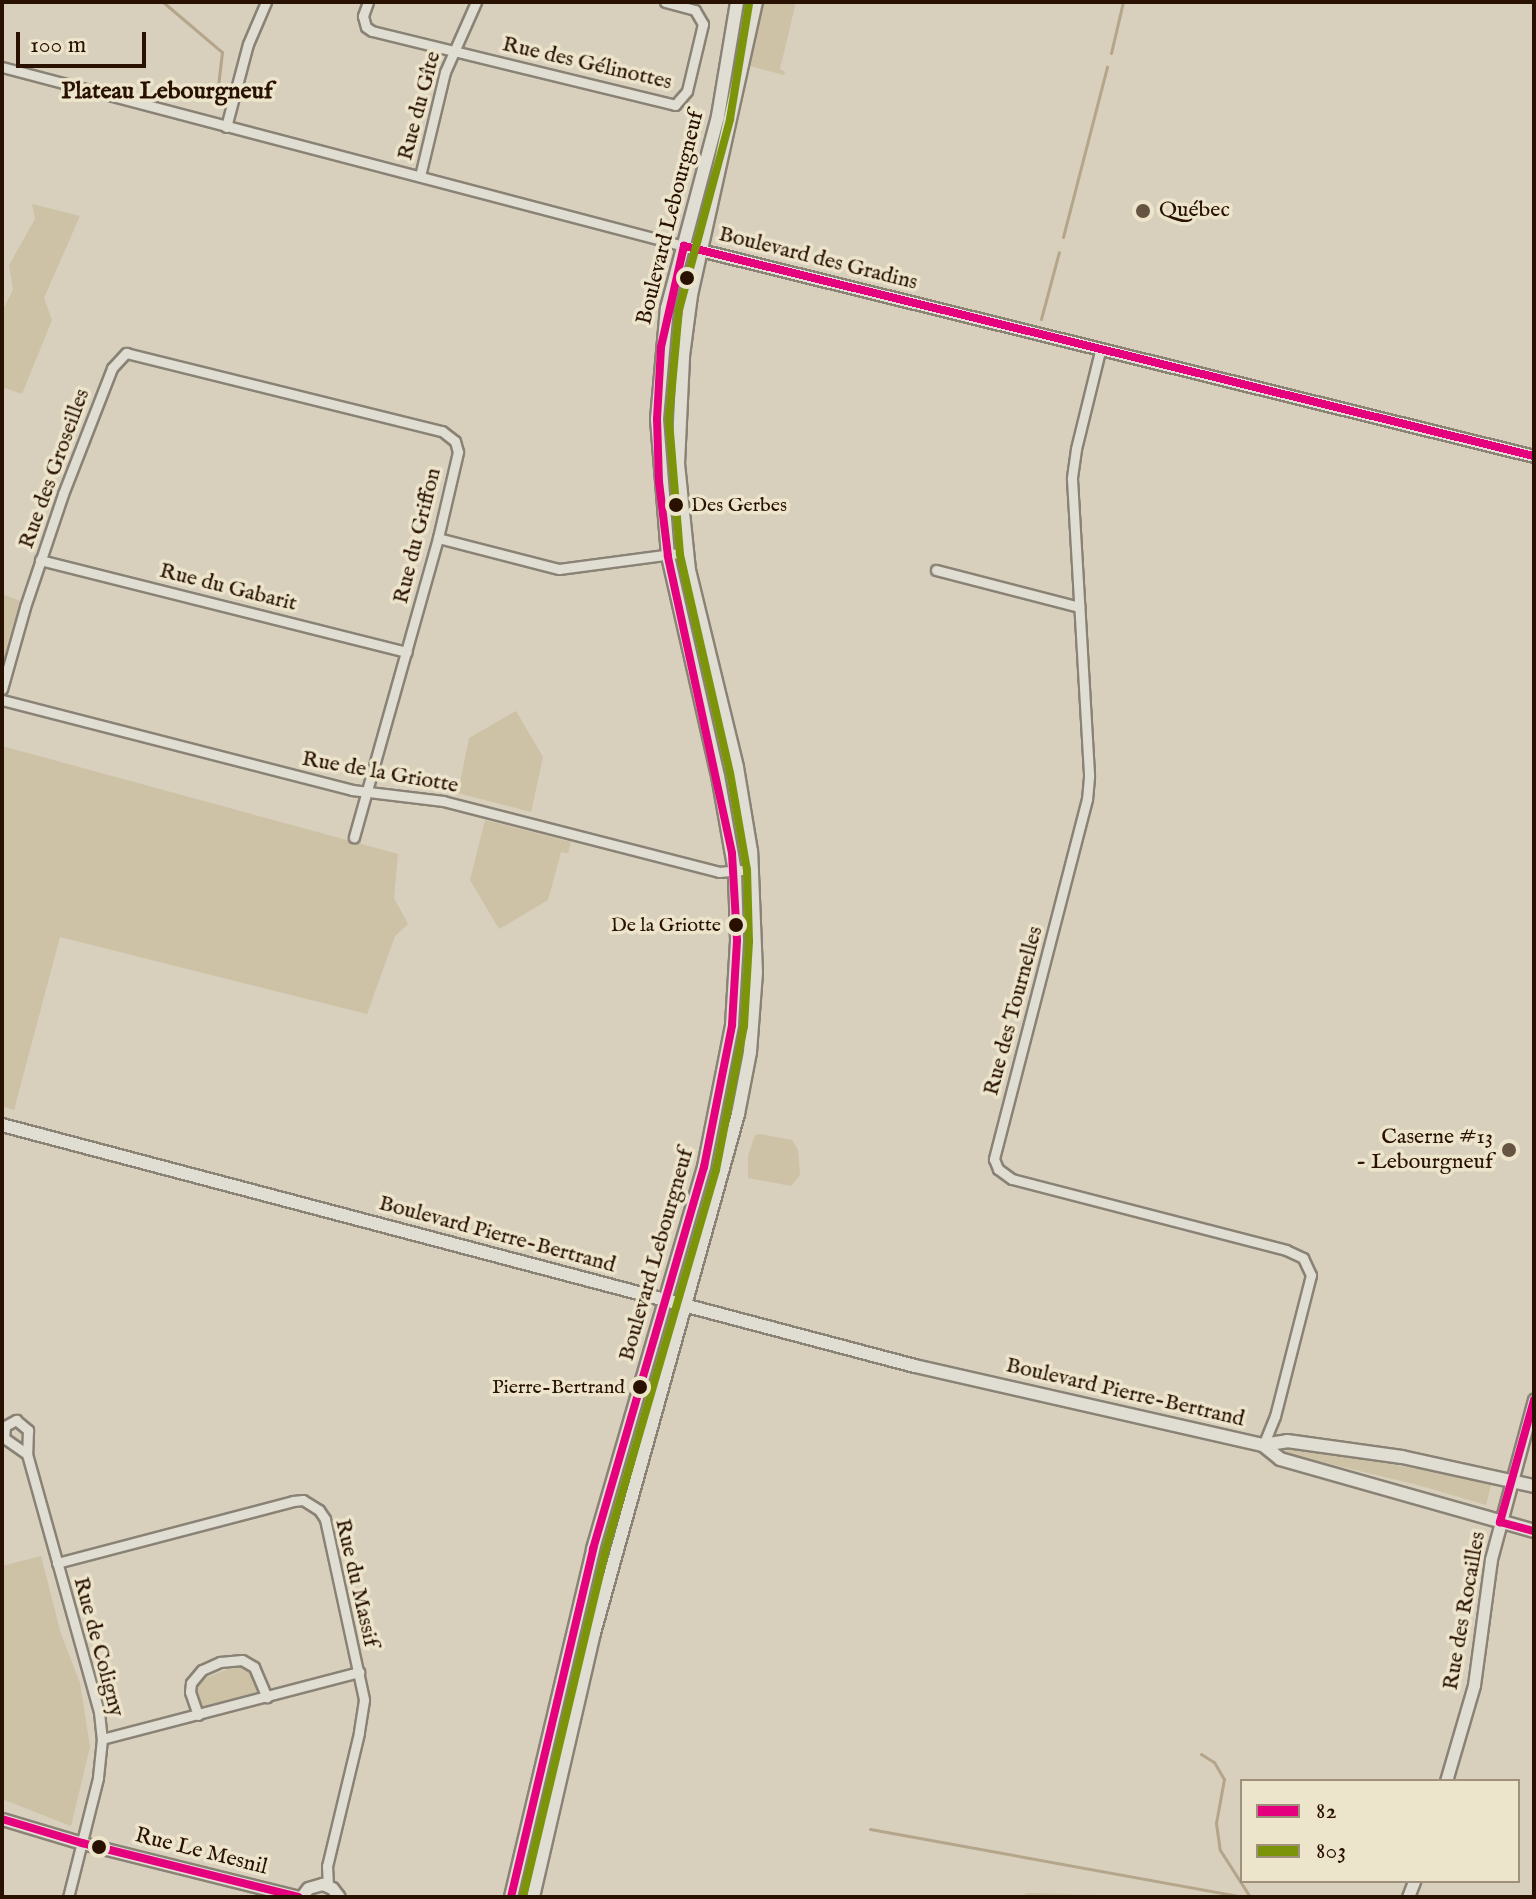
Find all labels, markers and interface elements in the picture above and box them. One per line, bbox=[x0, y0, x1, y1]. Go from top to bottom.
scale bar bbox=[20, 16, 150, 66]
text: 100 m bbox=[30, 30, 86, 61]
street label: Rue des Gélinottes bbox=[500, 32, 674, 96]
street label: Rue du Gîte bbox=[393, 49, 447, 163]
district label: Plateau Lebourgneuf bbox=[61, 78, 273, 106]
street label: Boulevard Lebourgneuf bbox=[632, 108, 710, 328]
place label: Québec bbox=[1159, 198, 1230, 224]
marker: Québec bbox=[1134, 202, 1152, 220]
street label: Boulevard des Gradins bbox=[716, 222, 920, 296]
unlabelled marker bbox=[679, 270, 695, 286]
street label: Rue des Groseilles bbox=[14, 385, 96, 553]
street label: Rue du Griffon bbox=[388, 465, 448, 607]
place label: Des Gerbes bbox=[691, 493, 787, 517]
marker: Des Gerbes bbox=[668, 497, 684, 513]
street label: Rue du Gabarit bbox=[157, 558, 299, 618]
street label: Rue de la Griotte bbox=[300, 746, 460, 800]
place label: De la Griotte bbox=[611, 913, 721, 937]
marker: De la Griotte bbox=[728, 917, 744, 933]
street label: Rue des Tournelles bbox=[979, 923, 1049, 1099]
place label: Caserne #13 - Lebourgneuf bbox=[1356, 1124, 1493, 1176]
marker: Caserne #13 - Lebourgneuf bbox=[1500, 1141, 1518, 1159]
street label: Boulevard Lebourgneuf bbox=[614, 1146, 700, 1364]
street label: Boulevard Pierre-Bertrand bbox=[376, 1191, 618, 1279]
street label: Boulevard Pierre-Bertrand bbox=[1003, 1353, 1247, 1433]
place label: Pierre-Bertrand bbox=[492, 1375, 625, 1399]
marker: Pierre-Bertrand bbox=[632, 1379, 648, 1395]
street label: Rue du Massif bbox=[328, 1516, 384, 1650]
street label: Rue des Rocailles bbox=[1438, 1530, 1492, 1692]
street label: Rue de Coligny bbox=[67, 1574, 129, 1720]
legend bbox=[1240, 1779, 1520, 1883]
text: 82 bbox=[1316, 1796, 1337, 1827]
street label: Rue Le Mesnil bbox=[132, 1823, 270, 1881]
text: 803 bbox=[1316, 1836, 1346, 1867]
unlabelled marker bbox=[91, 1839, 107, 1855]

